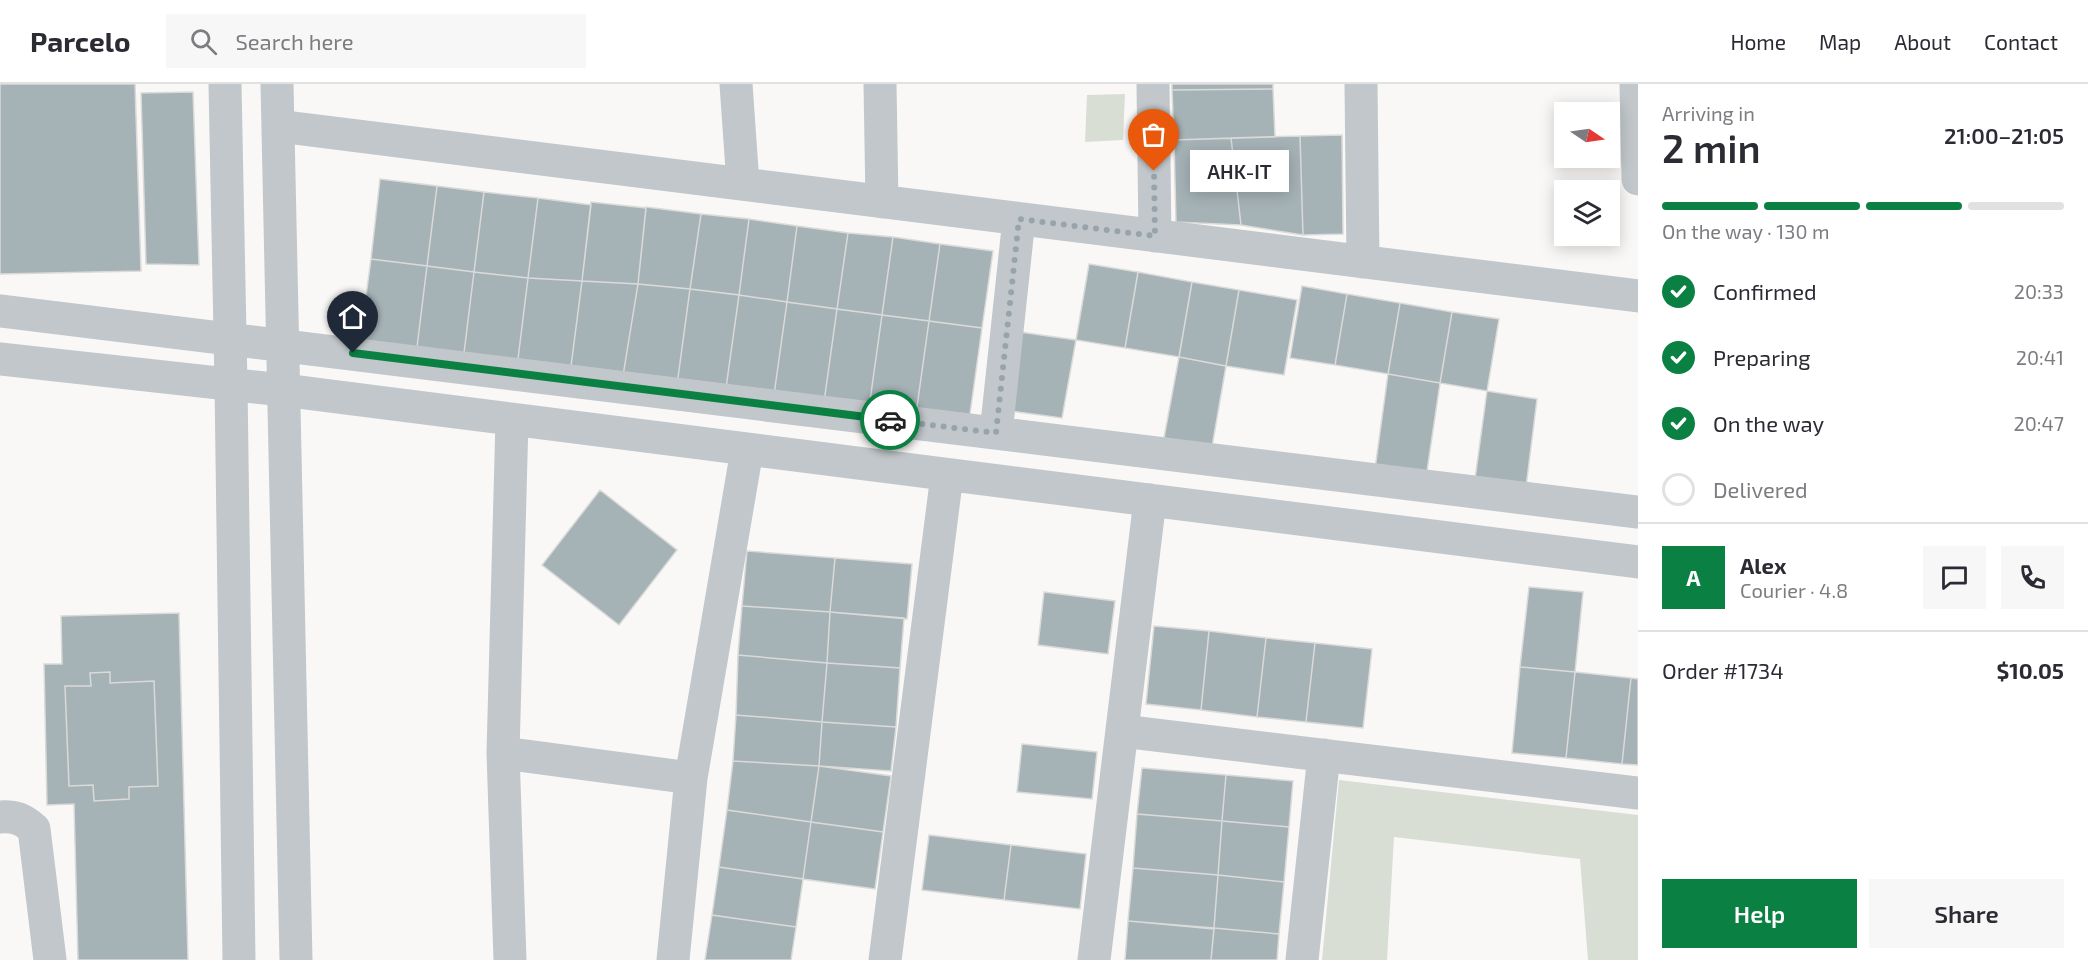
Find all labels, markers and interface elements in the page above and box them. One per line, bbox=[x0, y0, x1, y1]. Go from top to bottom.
search box bbox=[166, 14, 586, 68]
text: Parcelo bbox=[30, 24, 130, 58]
icon: search bbox=[187, 25, 220, 58]
text: Search here bbox=[235, 28, 354, 54]
text: Home bbox=[1730, 29, 1786, 54]
text: Map bbox=[1819, 29, 1861, 54]
text: About bbox=[1894, 29, 1951, 54]
text: Contact bbox=[1984, 29, 2058, 54]
text: Arriving in bbox=[1662, 101, 1755, 125]
north arrow bbox=[1554, 102, 1620, 168]
map controls bbox=[1554, 102, 1620, 246]
pin bbox=[1128, 109, 1179, 171]
icon: bag bbox=[1137, 118, 1170, 151]
text: 21:00–21:05 bbox=[1944, 122, 2064, 148]
text: 2 min bbox=[1662, 124, 1761, 171]
callout: AHK-IT bbox=[1190, 150, 1289, 192]
text: AHK-IT bbox=[1207, 159, 1272, 183]
button: layers bbox=[1554, 180, 1620, 246]
text: On the way · 130 m bbox=[1662, 219, 1829, 243]
icon: check bbox=[1662, 275, 1695, 308]
text: Confirmed bbox=[1713, 278, 1817, 304]
text: 20:33 bbox=[2014, 279, 2064, 303]
pin bbox=[327, 291, 378, 353]
icon: home bbox=[336, 300, 369, 333]
icon: check bbox=[1662, 341, 1695, 374]
text: Preparing bbox=[1713, 344, 1811, 370]
text: 20:41 bbox=[2016, 345, 2064, 369]
courier bbox=[860, 390, 920, 450]
icon: car bbox=[874, 404, 907, 437]
icon: check bbox=[1662, 407, 1695, 440]
text: On the way bbox=[1713, 410, 1824, 436]
text: 20:47 bbox=[2013, 411, 2064, 435]
text: Delivered bbox=[1713, 476, 1808, 502]
button: chat bbox=[1923, 546, 1986, 609]
button: phone bbox=[2001, 546, 2064, 609]
text: Alex bbox=[1740, 552, 1786, 578]
text: A bbox=[1686, 564, 1701, 590]
text: Courier · 4.8 bbox=[1740, 578, 1848, 602]
text: Order #1734 bbox=[1662, 657, 1784, 683]
text: $10.05 bbox=[1996, 657, 2064, 683]
button: Help bbox=[1662, 879, 1857, 948]
button: Share bbox=[1869, 879, 2064, 948]

